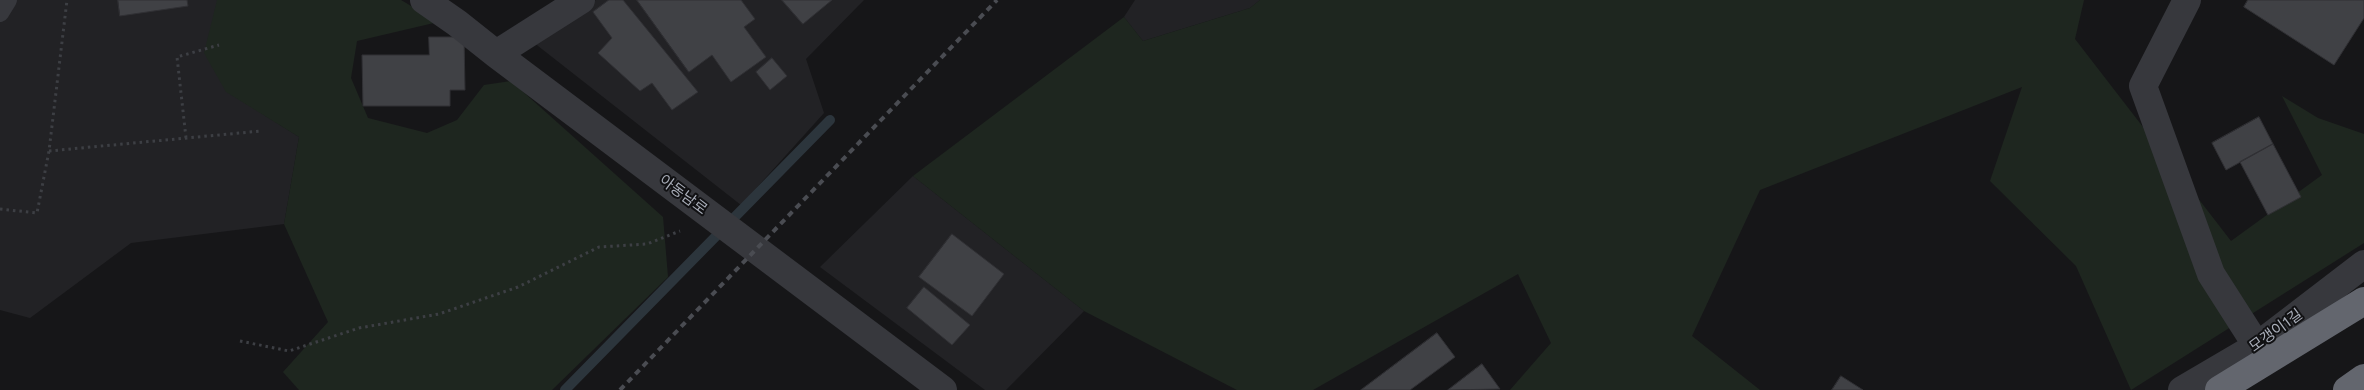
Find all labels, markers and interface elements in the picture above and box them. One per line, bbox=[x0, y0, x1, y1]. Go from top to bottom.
street label: 아동남로 bbox=[656, 171, 710, 219]
street label: 모갱이1길 bbox=[2246, 306, 2306, 356]

